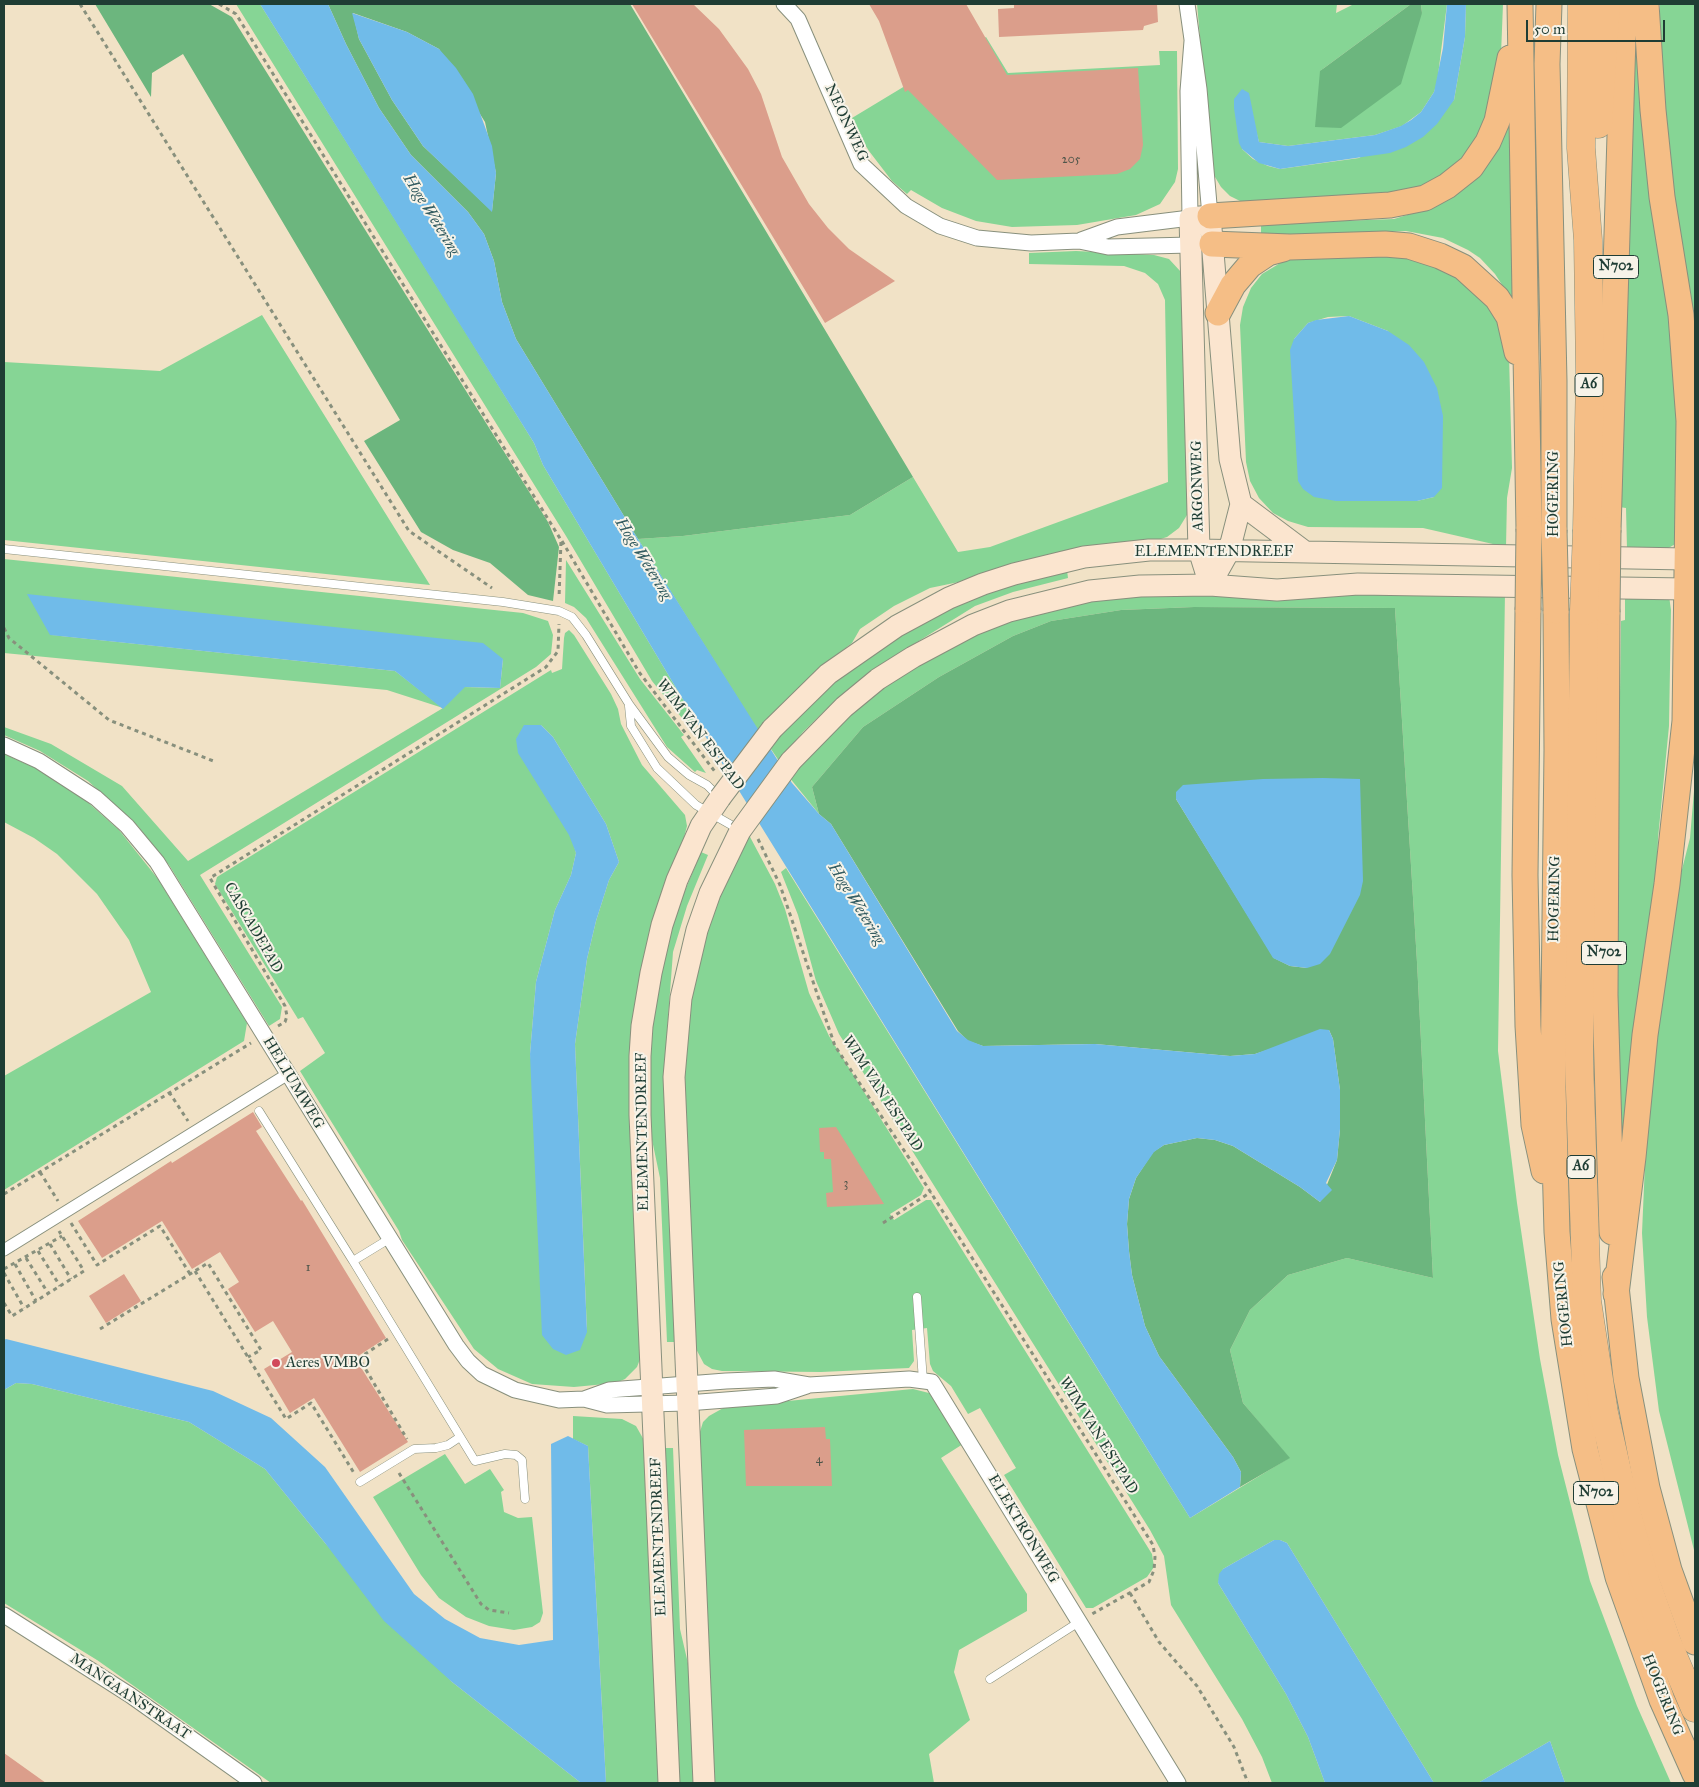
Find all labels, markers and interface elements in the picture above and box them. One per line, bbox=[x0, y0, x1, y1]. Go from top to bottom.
scale bar bbox=[1529, 10, 1668, 42]
text: 50 m bbox=[1534, 20, 1566, 38]
street label: NEONWEG bbox=[820, 81, 872, 165]
house number: 205 bbox=[1062, 153, 1080, 167]
water label: Hoge Wetering bbox=[398, 171, 464, 259]
road number: N702 bbox=[1594, 256, 1638, 278]
road number: A6 bbox=[1575, 374, 1603, 396]
street label: ARGONWEG bbox=[1188, 440, 1208, 532]
street label: HOGERING bbox=[1545, 451, 1563, 537]
water label: Hoge Wetering bbox=[610, 515, 676, 603]
street label: ELEMENTENDREEF bbox=[1135, 543, 1293, 561]
street label: WIM VAN ESTPAD bbox=[652, 676, 748, 794]
street label: HOGERING bbox=[1545, 856, 1565, 942]
water label: Hoge Wetering bbox=[823, 860, 889, 948]
street label: CASCADEPAD bbox=[220, 879, 286, 977]
road number: N702 bbox=[1582, 941, 1626, 964]
street label: WIM VAN ESTPAD bbox=[838, 1033, 926, 1155]
street label: HELIUMWEG bbox=[258, 1034, 328, 1132]
street label: ELEMENTENDREEF bbox=[633, 1052, 653, 1212]
road number: A6 bbox=[1567, 1156, 1595, 1178]
house number: 3 bbox=[844, 1177, 848, 1191]
street label: HOGERING bbox=[1551, 1260, 1577, 1348]
house number: 1 bbox=[306, 1261, 310, 1275]
place label: Aeres VMBO bbox=[286, 1354, 370, 1372]
marker: Aeres VMBO bbox=[270, 1357, 282, 1369]
street label: WIM VAN ESTPAD bbox=[1055, 1374, 1141, 1498]
house number: 4 bbox=[816, 1453, 822, 1467]
street label: ELEMENTENDREEF bbox=[647, 1457, 671, 1617]
street label: ELEKTRONWEG bbox=[984, 1471, 1062, 1587]
road number: N702 bbox=[1574, 1482, 1618, 1505]
street label: MANGAANSTRAAT bbox=[66, 1650, 194, 1744]
street label: HOGERING bbox=[1637, 1652, 1687, 1738]

